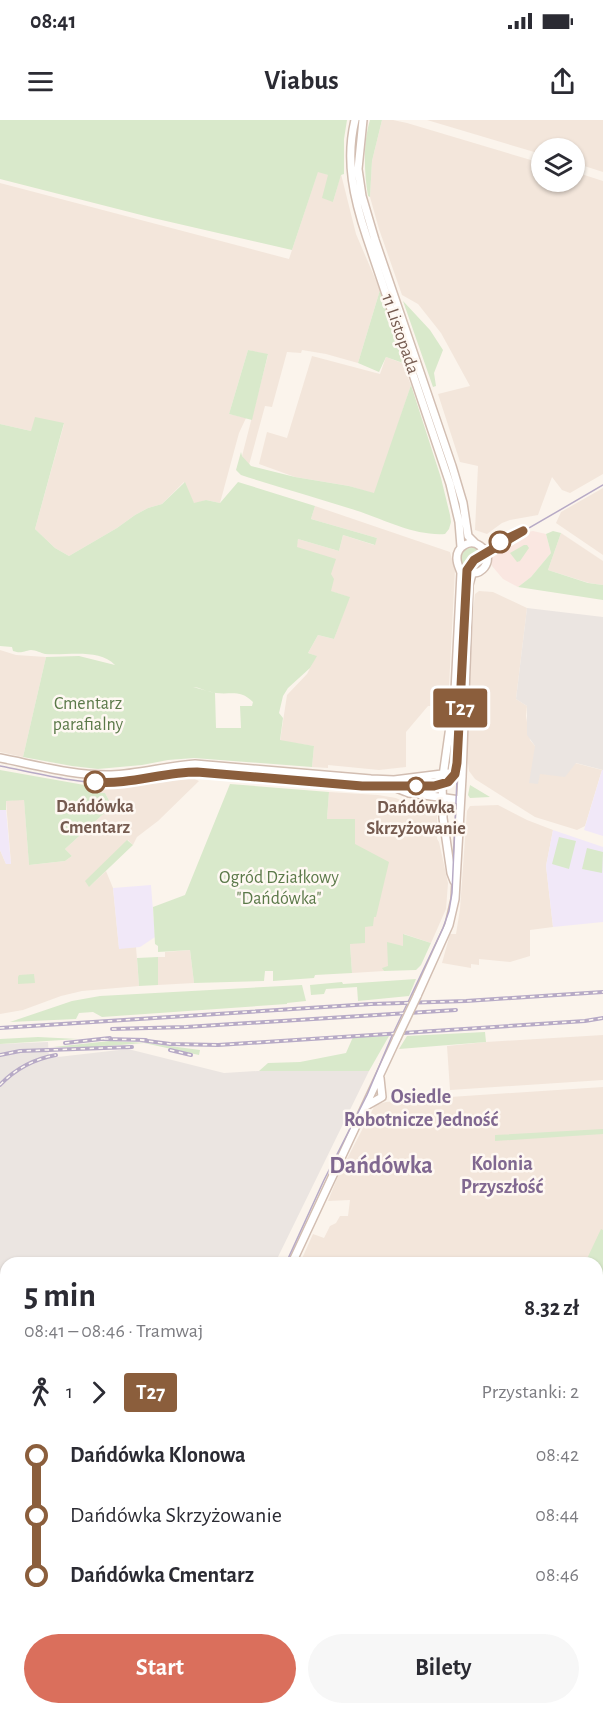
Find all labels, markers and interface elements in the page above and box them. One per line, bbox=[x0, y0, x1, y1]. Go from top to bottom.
text: 08:41 bbox=[30, 10, 76, 32]
icon: menu bbox=[24, 65, 57, 98]
icon: share bbox=[546, 65, 579, 98]
text: Viabus bbox=[264, 67, 339, 94]
map controls bbox=[531, 138, 585, 192]
button: layers bbox=[531, 138, 585, 192]
street label: 11 Listopada bbox=[378, 292, 422, 376]
unlabelled marker bbox=[489, 531, 511, 553]
line badge: T27 bbox=[426, 688, 494, 728]
park label: Cmentarz parafialny bbox=[53, 695, 124, 734]
text: T27 bbox=[445, 698, 475, 719]
marker: Dańdówka Cmentarz bbox=[84, 771, 106, 793]
marker: Dańdówka Skrzyżowanie bbox=[407, 777, 425, 795]
place label: Dańdówka Cmentarz bbox=[56, 798, 134, 837]
place label: Dańdówka Skrzyżowanie bbox=[366, 799, 466, 838]
park label: Ogród Działkowy "Dańdówka" bbox=[219, 869, 339, 908]
district label: Osiedle Robotnicze Jedność bbox=[344, 1087, 499, 1130]
district label: Dańdówka bbox=[329, 1154, 433, 1178]
district label: Kolonia Przyszłość bbox=[461, 1154, 544, 1197]
text: 5 min bbox=[24, 1280, 96, 1313]
text: 8.32 zł bbox=[524, 1297, 579, 1319]
text: 08:41 – 08:46 · Tramwaj bbox=[24, 1321, 203, 1341]
icon: walk bbox=[24, 1376, 57, 1409]
icon: forward bbox=[82, 1376, 115, 1409]
text: 1 bbox=[66, 1382, 73, 1402]
text: T27 bbox=[136, 1382, 165, 1403]
text: Przystanki: 2 bbox=[482, 1382, 579, 1402]
text: Dańdówka Klonowa bbox=[70, 1444, 246, 1466]
text: 08:42 bbox=[536, 1445, 579, 1465]
text: Dańdówka Skrzyżowanie bbox=[70, 1504, 282, 1526]
text: 08:44 bbox=[535, 1505, 579, 1525]
text: Dańdówka Cmentarz bbox=[70, 1564, 254, 1586]
text: 08:46 bbox=[535, 1565, 579, 1585]
button: Start bbox=[24, 1634, 296, 1703]
button: Bilety bbox=[308, 1634, 579, 1703]

